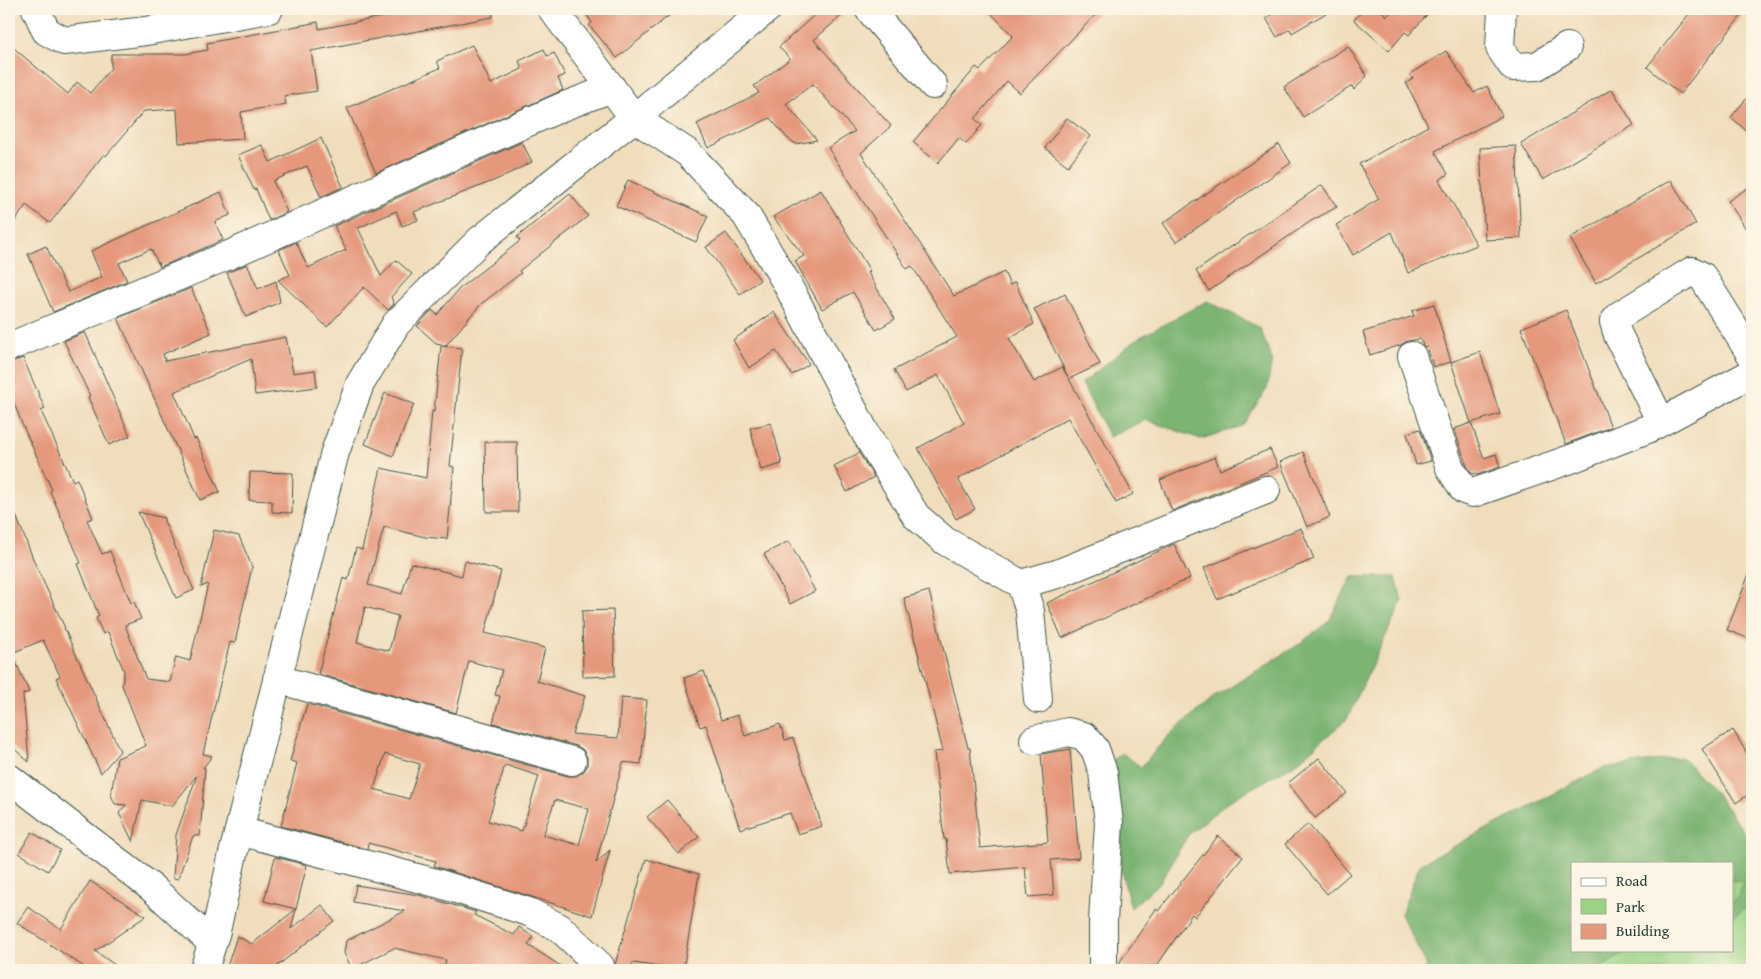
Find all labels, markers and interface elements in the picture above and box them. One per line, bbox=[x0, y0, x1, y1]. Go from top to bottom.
legend bbox=[1571, 862, 1734, 952]
text: Road bbox=[1616, 870, 1647, 891]
text: Park bbox=[1616, 896, 1645, 917]
text: Building bbox=[1616, 920, 1670, 941]

